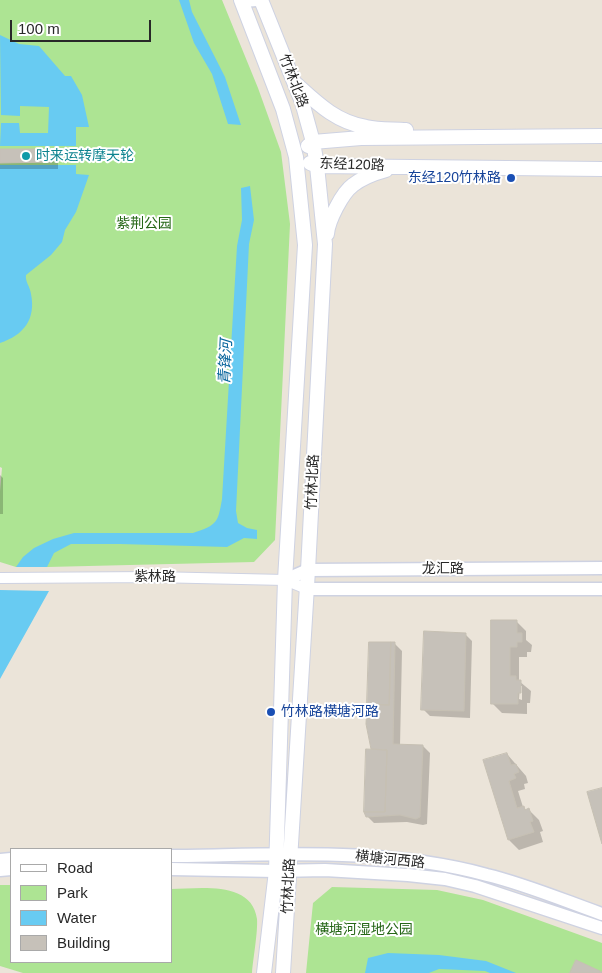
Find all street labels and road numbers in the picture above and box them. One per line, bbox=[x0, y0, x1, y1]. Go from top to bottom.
street label: 竹林北路 bbox=[275, 52, 311, 110]
street label: 东经120路 bbox=[319, 155, 385, 175]
street label: 竹林北路 bbox=[303, 454, 323, 510]
street label: 龙汇路 bbox=[422, 561, 464, 577]
street label: 紫林路 bbox=[134, 569, 176, 585]
street label: 横塘河西路 bbox=[354, 848, 426, 872]
street label: 竹林北路 bbox=[279, 858, 299, 914]

